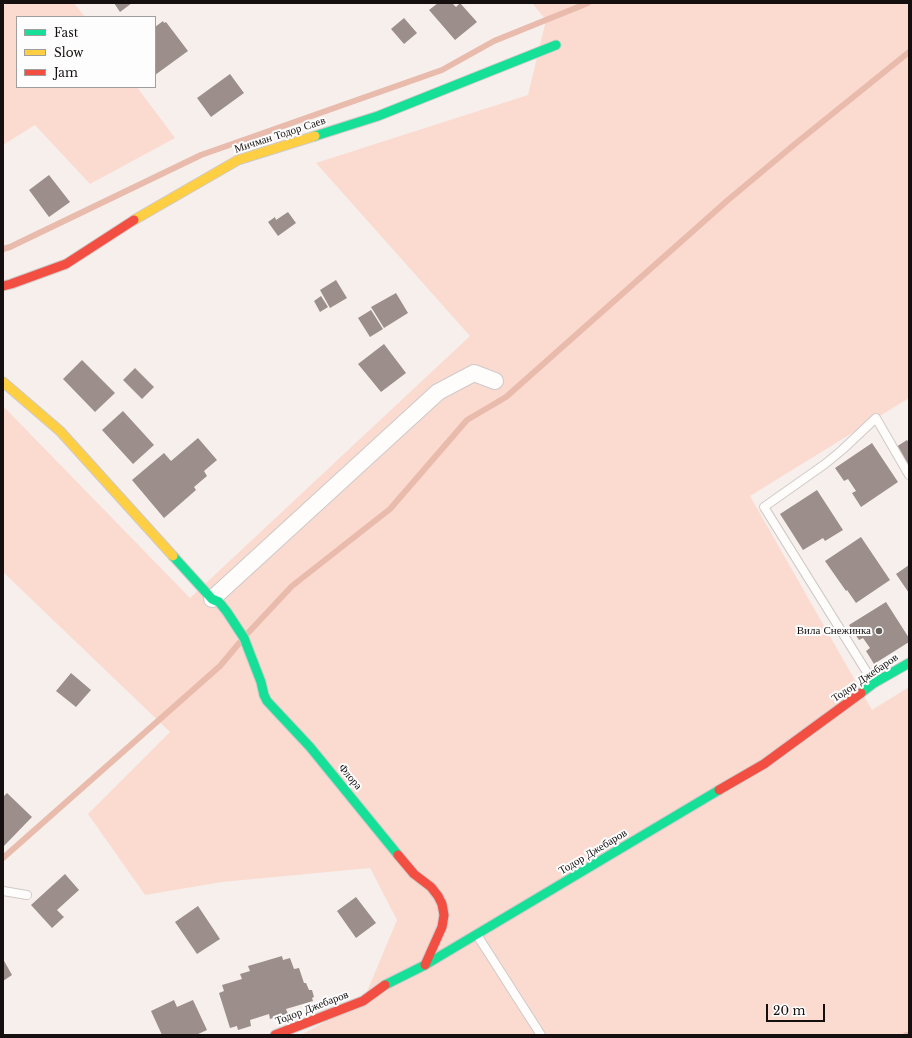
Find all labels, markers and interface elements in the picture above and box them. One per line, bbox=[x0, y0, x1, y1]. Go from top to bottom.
legend bbox=[16, 16, 156, 88]
text: Fast bbox=[54, 25, 78, 40]
text: Slow bbox=[54, 45, 83, 60]
text: Jam bbox=[54, 65, 78, 80]
street label: Мичман Тодор Саев bbox=[233, 114, 327, 156]
place label: Вила Снежинка bbox=[797, 624, 871, 638]
marker: Вила Снежинка bbox=[874, 626, 884, 636]
street label: Тодор Джебаров bbox=[829, 651, 901, 705]
street label: Флора bbox=[335, 761, 365, 793]
street label: Тодор Джебаров bbox=[556, 826, 630, 878]
street label: Тодор Джебаров bbox=[274, 988, 350, 1028]
scale bar bbox=[768, 996, 827, 1022]
text: 20 m bbox=[773, 1003, 805, 1018]

